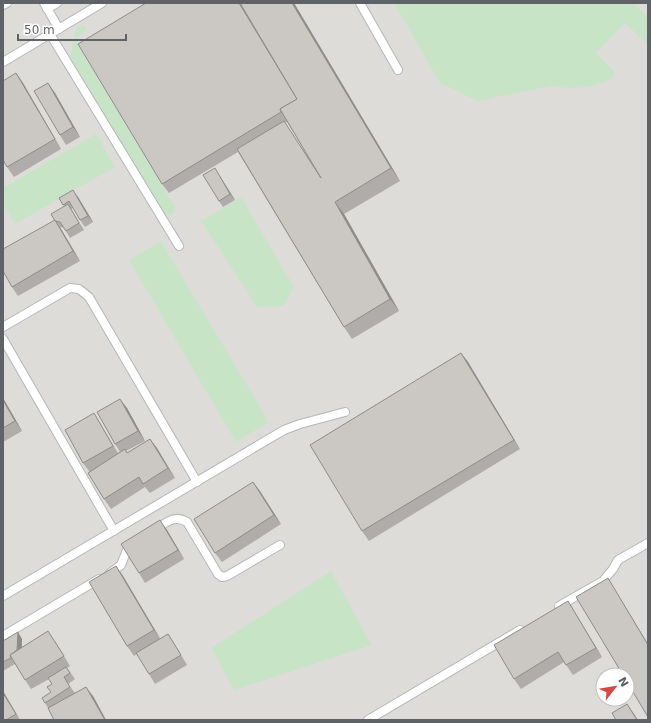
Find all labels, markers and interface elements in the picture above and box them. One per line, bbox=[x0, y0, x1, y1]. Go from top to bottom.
scale bar bbox=[18, 16, 126, 42]
text: 50 m bbox=[24, 23, 55, 37]
north arrow bbox=[595, 667, 635, 707]
text: N bbox=[615, 675, 631, 689]

